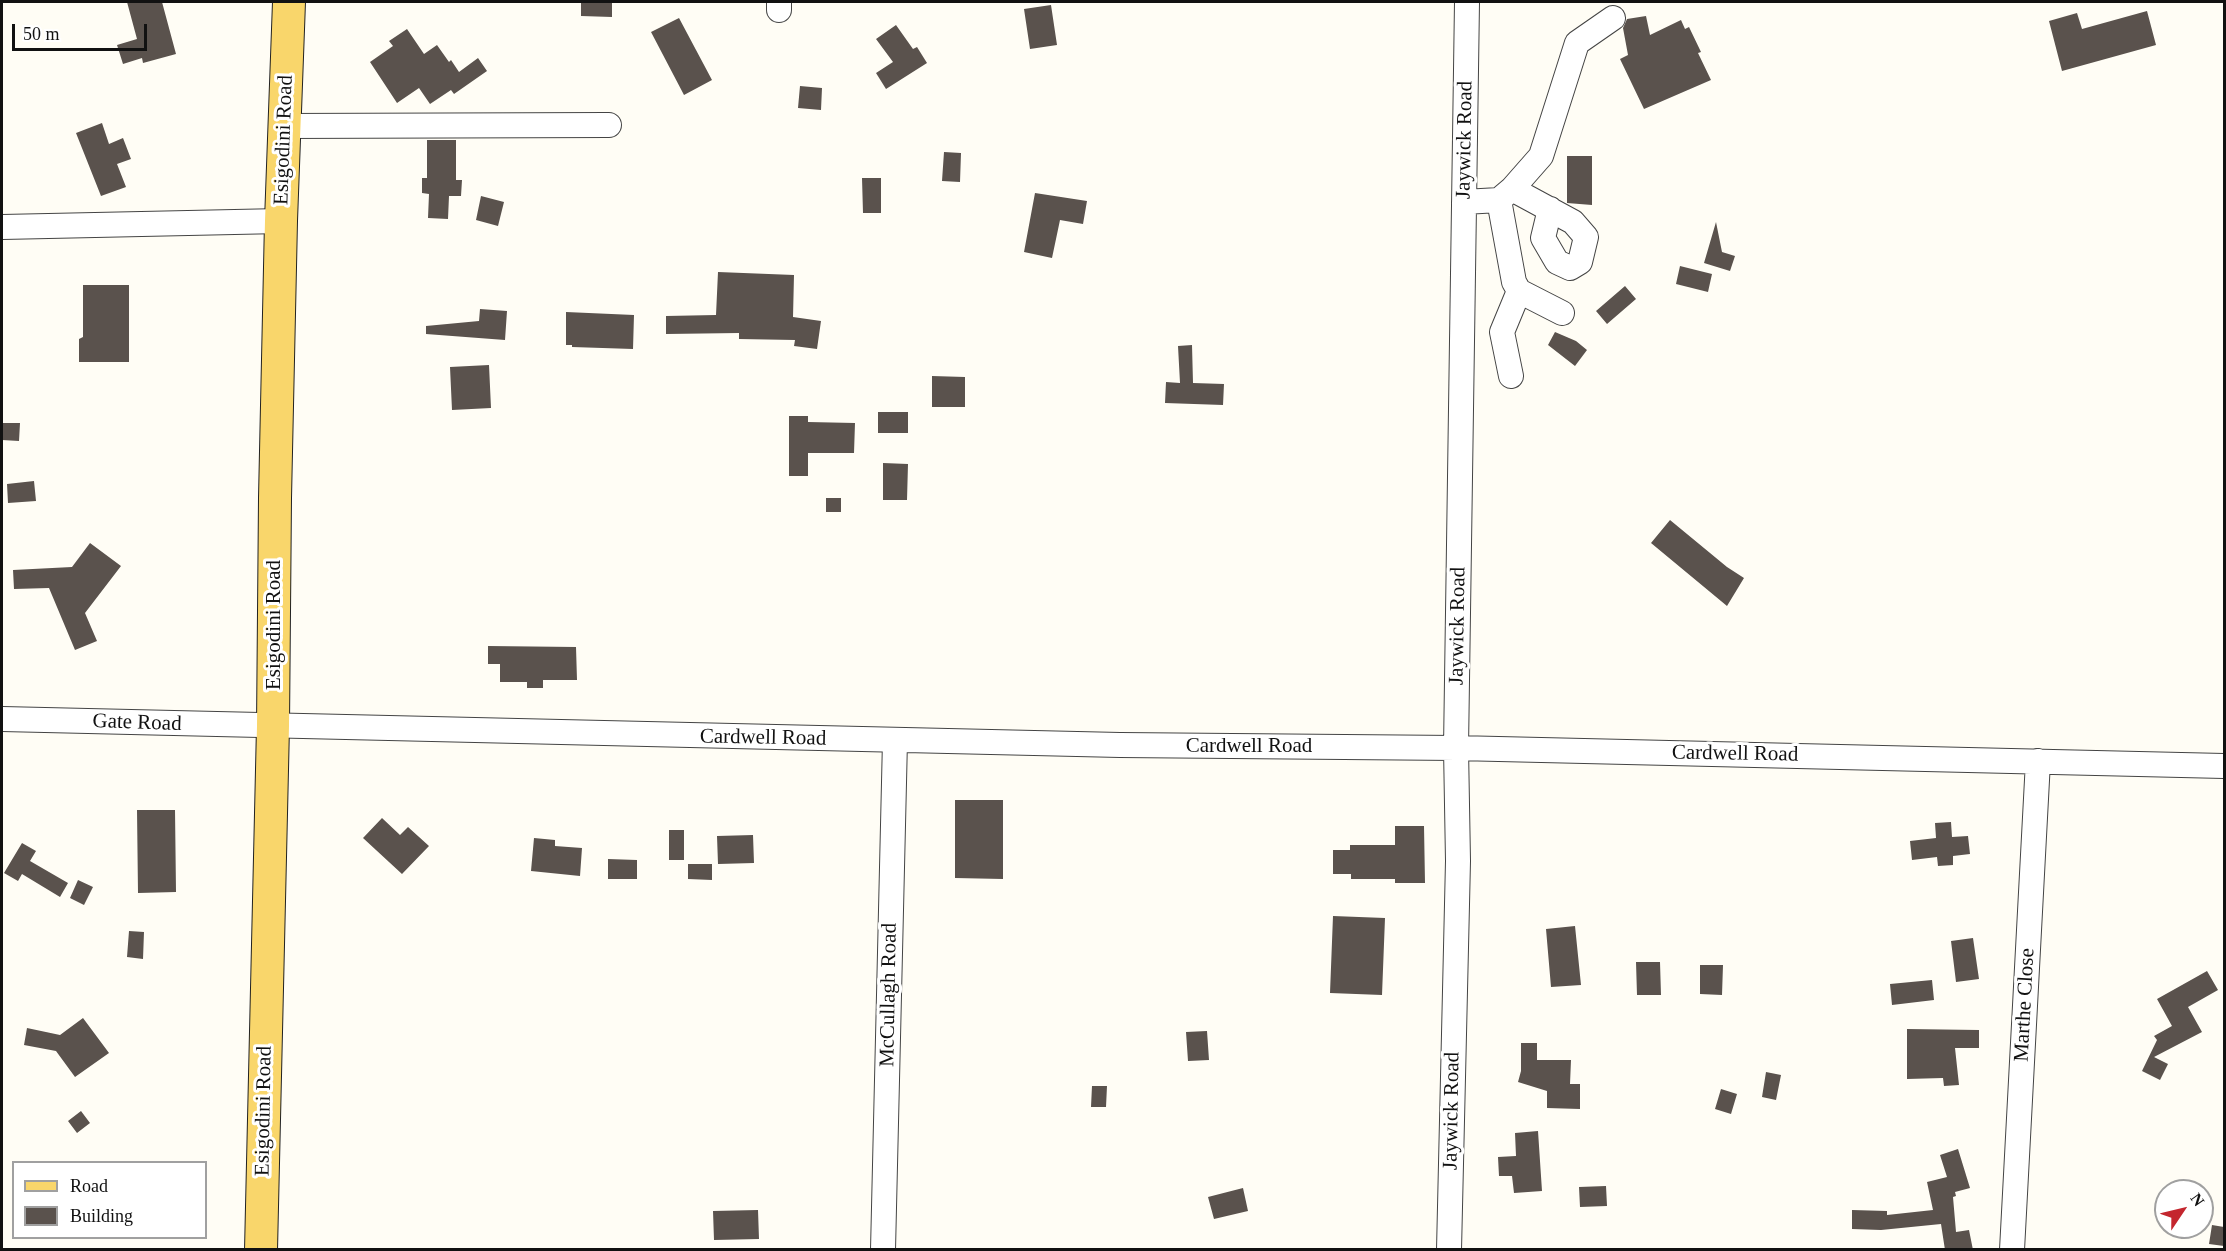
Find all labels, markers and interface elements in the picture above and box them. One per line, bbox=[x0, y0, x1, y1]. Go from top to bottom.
scale bar bbox=[15, 12, 150, 50]
text: 50 m bbox=[23, 24, 60, 44]
street label: Esigodini Road bbox=[269, 75, 299, 205]
street label: Jaywick Road bbox=[1451, 81, 1479, 199]
street label: Esigodini Road bbox=[261, 560, 287, 690]
street label: Jaywick Road bbox=[1444, 567, 1472, 685]
street label: Gate Road bbox=[92, 709, 182, 737]
street label: Cardwell Road bbox=[700, 724, 826, 752]
street label: Cardwell Road bbox=[1186, 733, 1312, 759]
street label: Cardwell Road bbox=[1672, 740, 1798, 768]
street label: McCullagh Road bbox=[875, 923, 903, 1067]
street label: Marthe Close bbox=[2009, 948, 2041, 1062]
street label: Esigodini Road bbox=[250, 1046, 278, 1176]
street label: Jaywick Road bbox=[1438, 1052, 1466, 1170]
legend bbox=[12, 1161, 207, 1239]
text: Road bbox=[70, 1176, 108, 1196]
north arrow bbox=[2154, 1179, 2214, 1239]
text: N bbox=[2187, 1190, 2208, 1209]
text: Building bbox=[70, 1206, 133, 1226]

